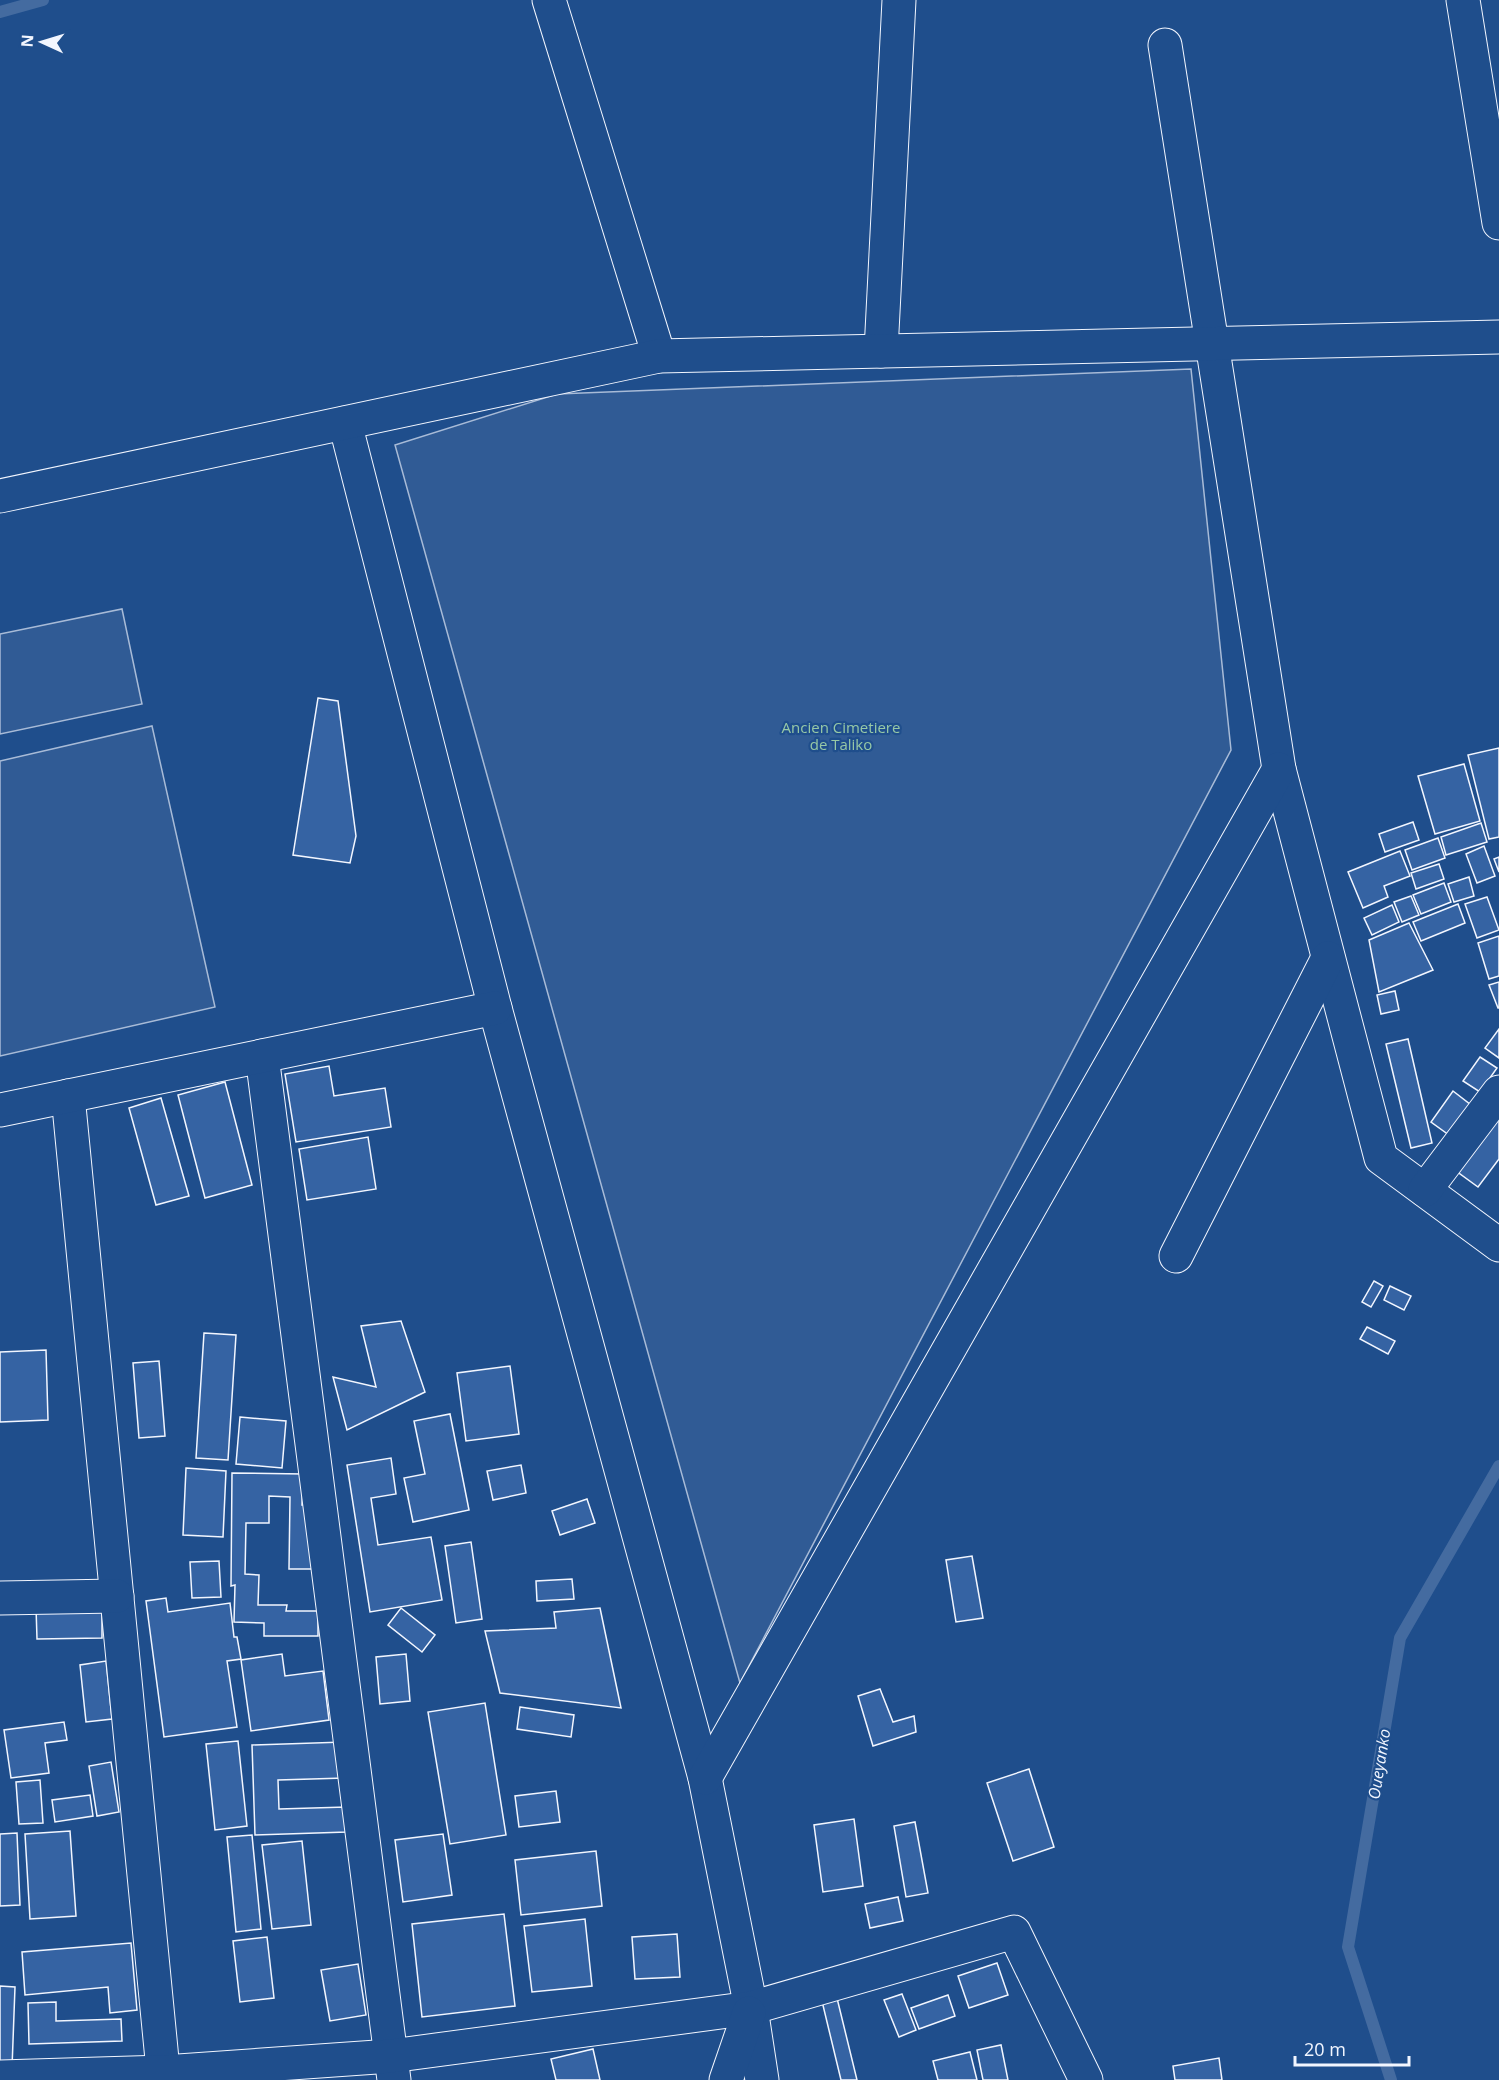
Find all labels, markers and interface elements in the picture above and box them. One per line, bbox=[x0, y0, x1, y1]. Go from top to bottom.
north arrow bbox=[12, 12, 72, 72]
text: N bbox=[16, 34, 38, 48]
park label: Ancien Cimetiere de Taliko bbox=[782, 717, 900, 754]
water label: Oueyanko bbox=[1363, 1727, 1395, 1801]
scale bar bbox=[1295, 2029, 1409, 2067]
text: 20 m bbox=[1304, 2037, 1346, 2061]

